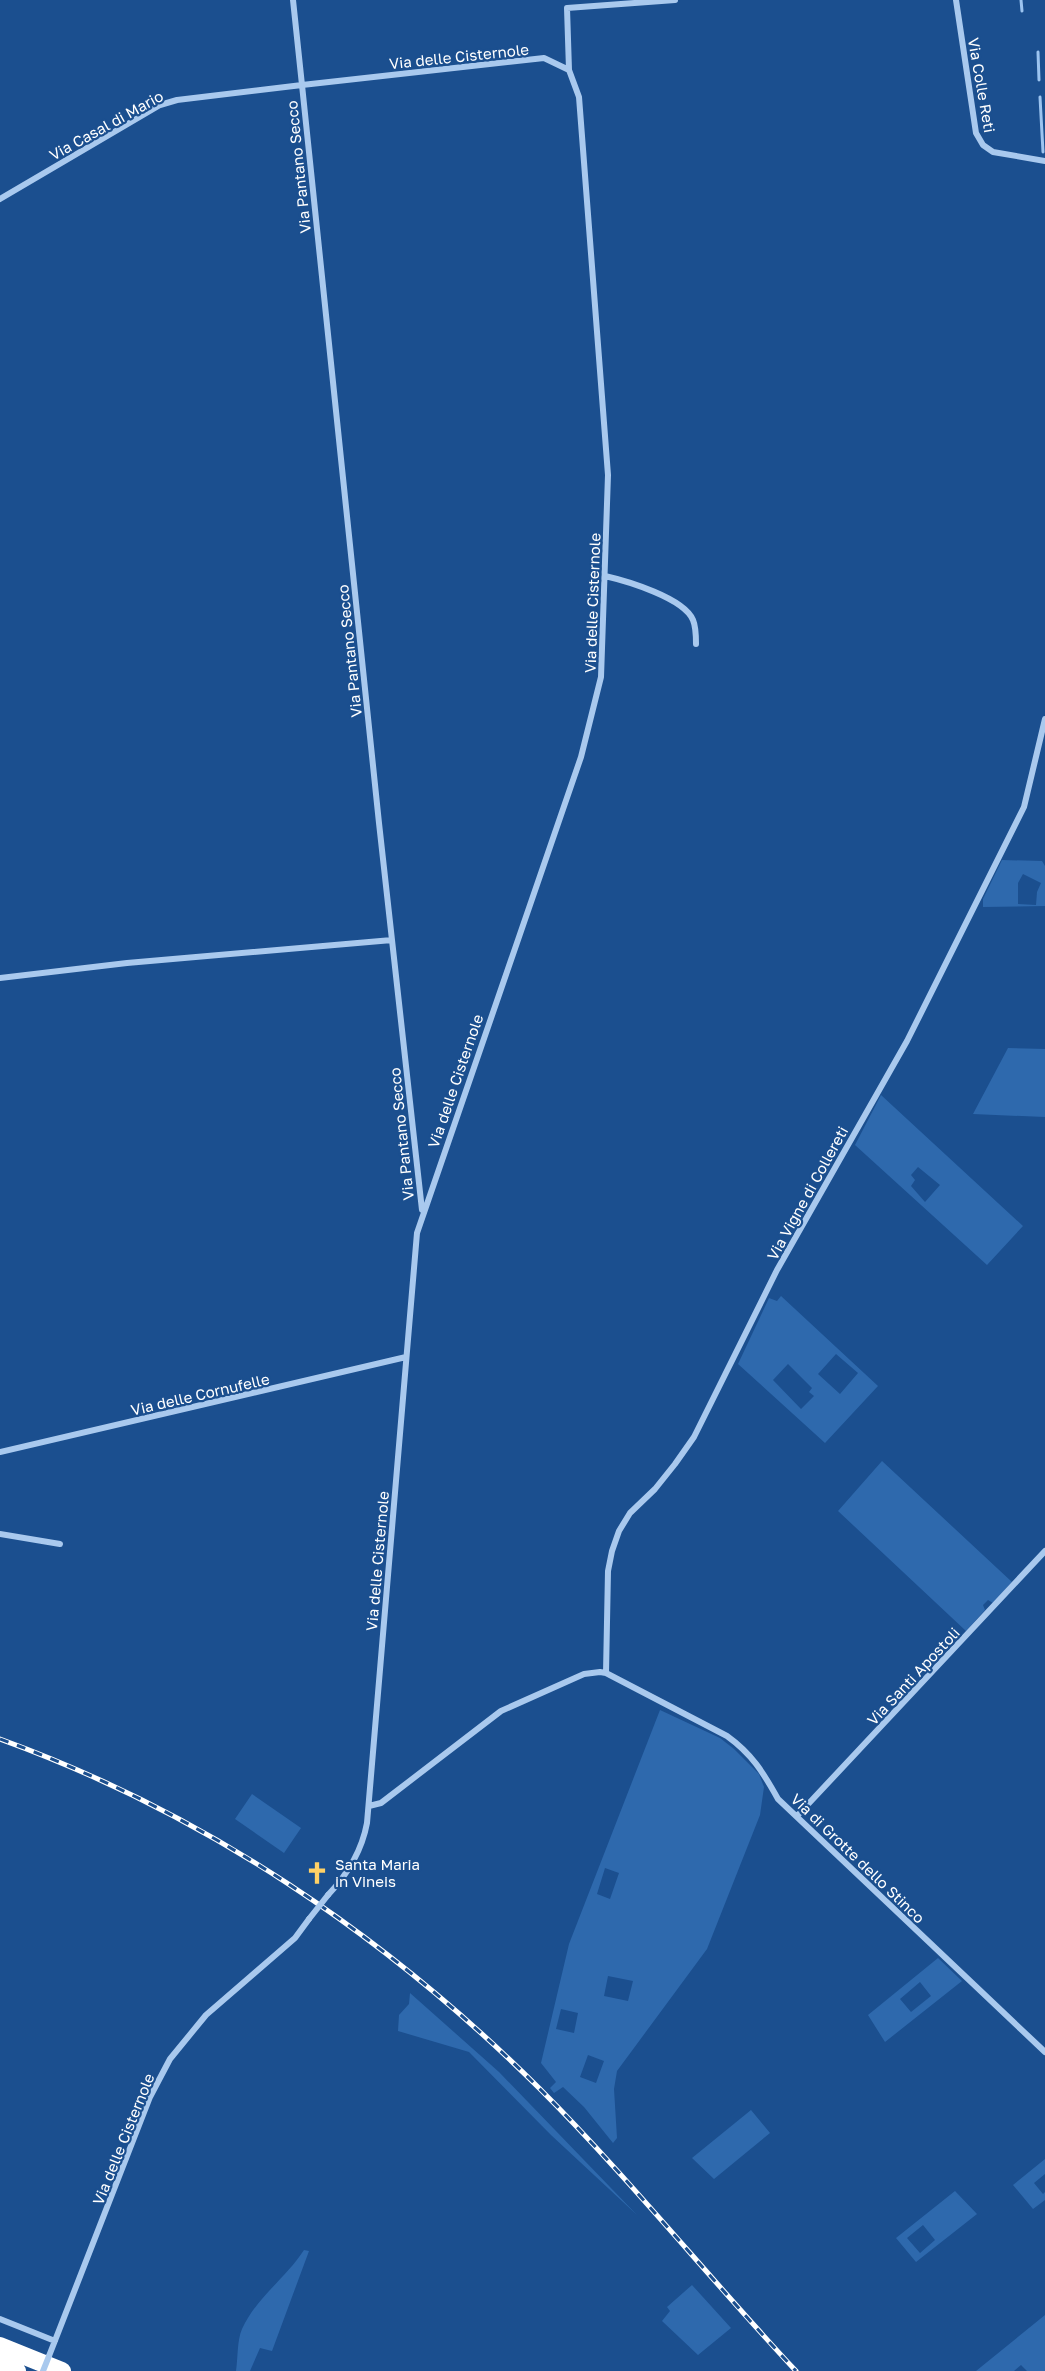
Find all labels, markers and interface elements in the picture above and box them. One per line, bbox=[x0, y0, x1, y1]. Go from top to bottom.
street label: Via Colle Reti bbox=[965, 36, 999, 134]
street label: Via delle Cisternole bbox=[388, 40, 530, 72]
street label: Via Casal di Mario bbox=[46, 86, 166, 164]
street label: Via Pantano Secco bbox=[282, 100, 314, 234]
street label: Via delle Cisternole bbox=[581, 532, 603, 673]
street label: Via Pantano Secco bbox=[333, 584, 365, 718]
street label: Via delle Cisternole bbox=[424, 1011, 486, 1150]
street label: Via Pantano Secco bbox=[385, 1067, 417, 1201]
street label: Via Vigne di Collereti bbox=[763, 1123, 851, 1263]
street label: Via delle Cornufelle bbox=[129, 1369, 271, 1419]
street label: Via delle Cisternole bbox=[362, 1490, 392, 1632]
street label: Via Santi Apostoli bbox=[863, 1623, 963, 1729]
street label: Via di Grotte dello Stinco bbox=[787, 1789, 929, 1927]
place label: Santa Maria in Vineis bbox=[335, 1855, 420, 1890]
church icon: Santa Maria in Vineis bbox=[304, 1860, 330, 1886]
street label: Via delle Cisternole bbox=[88, 2070, 158, 2207]

